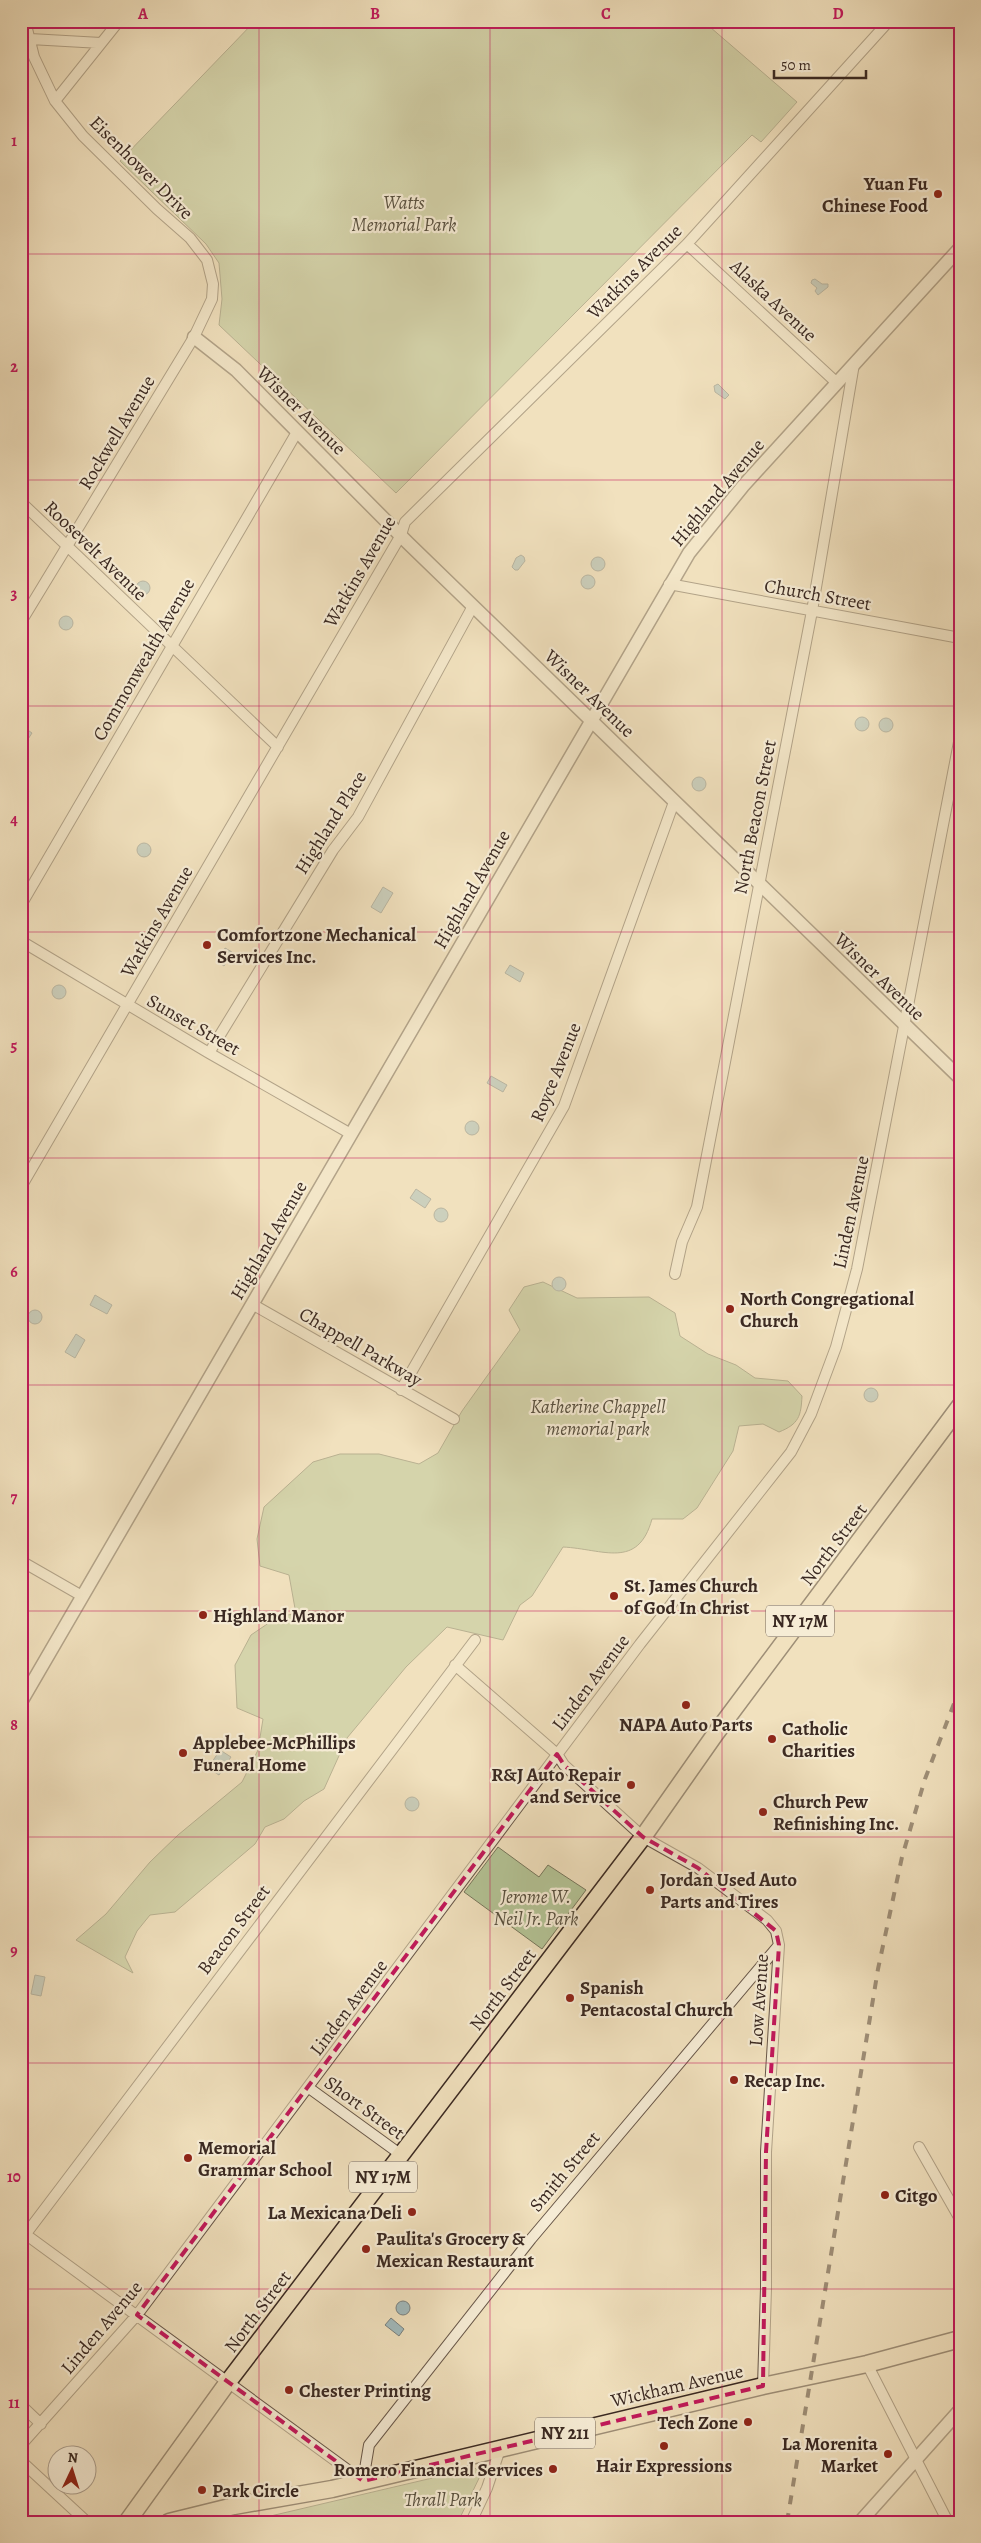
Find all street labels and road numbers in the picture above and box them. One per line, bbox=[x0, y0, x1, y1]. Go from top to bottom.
street label: Eisenhower Drive bbox=[84, 110, 199, 225]
street label: Watkins Avenue bbox=[581, 218, 688, 326]
street label: Alaska Avenue bbox=[723, 253, 822, 348]
street label: Wisner Avenue bbox=[250, 360, 352, 461]
street label: Rockwell Avenue bbox=[72, 370, 161, 495]
street label: Highland Avenue bbox=[665, 433, 771, 552]
street label: Roosevelt Avenue bbox=[38, 495, 153, 607]
street label: Watkins Avenue bbox=[317, 511, 402, 633]
street label: Commonwealth Avenue bbox=[87, 573, 201, 746]
street label: Church Street bbox=[762, 573, 873, 617]
street label: Wisner Avenue bbox=[538, 643, 640, 744]
street label: North Beacon Street bbox=[727, 738, 783, 897]
street label: Highland Place bbox=[289, 766, 373, 879]
street label: Highland Avenue bbox=[427, 825, 517, 954]
street label: Watkins Avenue bbox=[114, 861, 199, 983]
street label: Wisner Avenue bbox=[828, 926, 930, 1027]
street label: Sunset Street bbox=[142, 988, 245, 1062]
street label: Royce Avenue bbox=[524, 1019, 588, 1126]
street label: Linden Avenue bbox=[826, 1153, 876, 1271]
street label: Highland Avenue bbox=[224, 1176, 314, 1305]
street label: Chappell Parkway bbox=[294, 1301, 427, 1393]
street label: North Street bbox=[794, 1498, 873, 1591]
road number: NY 17M bbox=[766, 1605, 834, 1636]
street label: Linden Avenue bbox=[546, 1629, 636, 1736]
street label: Beacon Street bbox=[191, 1879, 276, 1980]
street label: North Street bbox=[463, 1943, 542, 2036]
street label: Low Avenue bbox=[743, 1953, 775, 2047]
street label: Linden Avenue bbox=[304, 1954, 394, 2061]
street label: Short Street bbox=[319, 2070, 410, 2146]
street label: Smith Street bbox=[523, 2126, 606, 2218]
road number: NY 17M bbox=[349, 2162, 417, 2192]
street label: North Street bbox=[218, 2265, 297, 2358]
street label: Linden Avenue bbox=[55, 2275, 149, 2380]
street label: Wickham Avenue bbox=[608, 2358, 746, 2414]
road number: NY 211 bbox=[535, 2418, 595, 2448]

